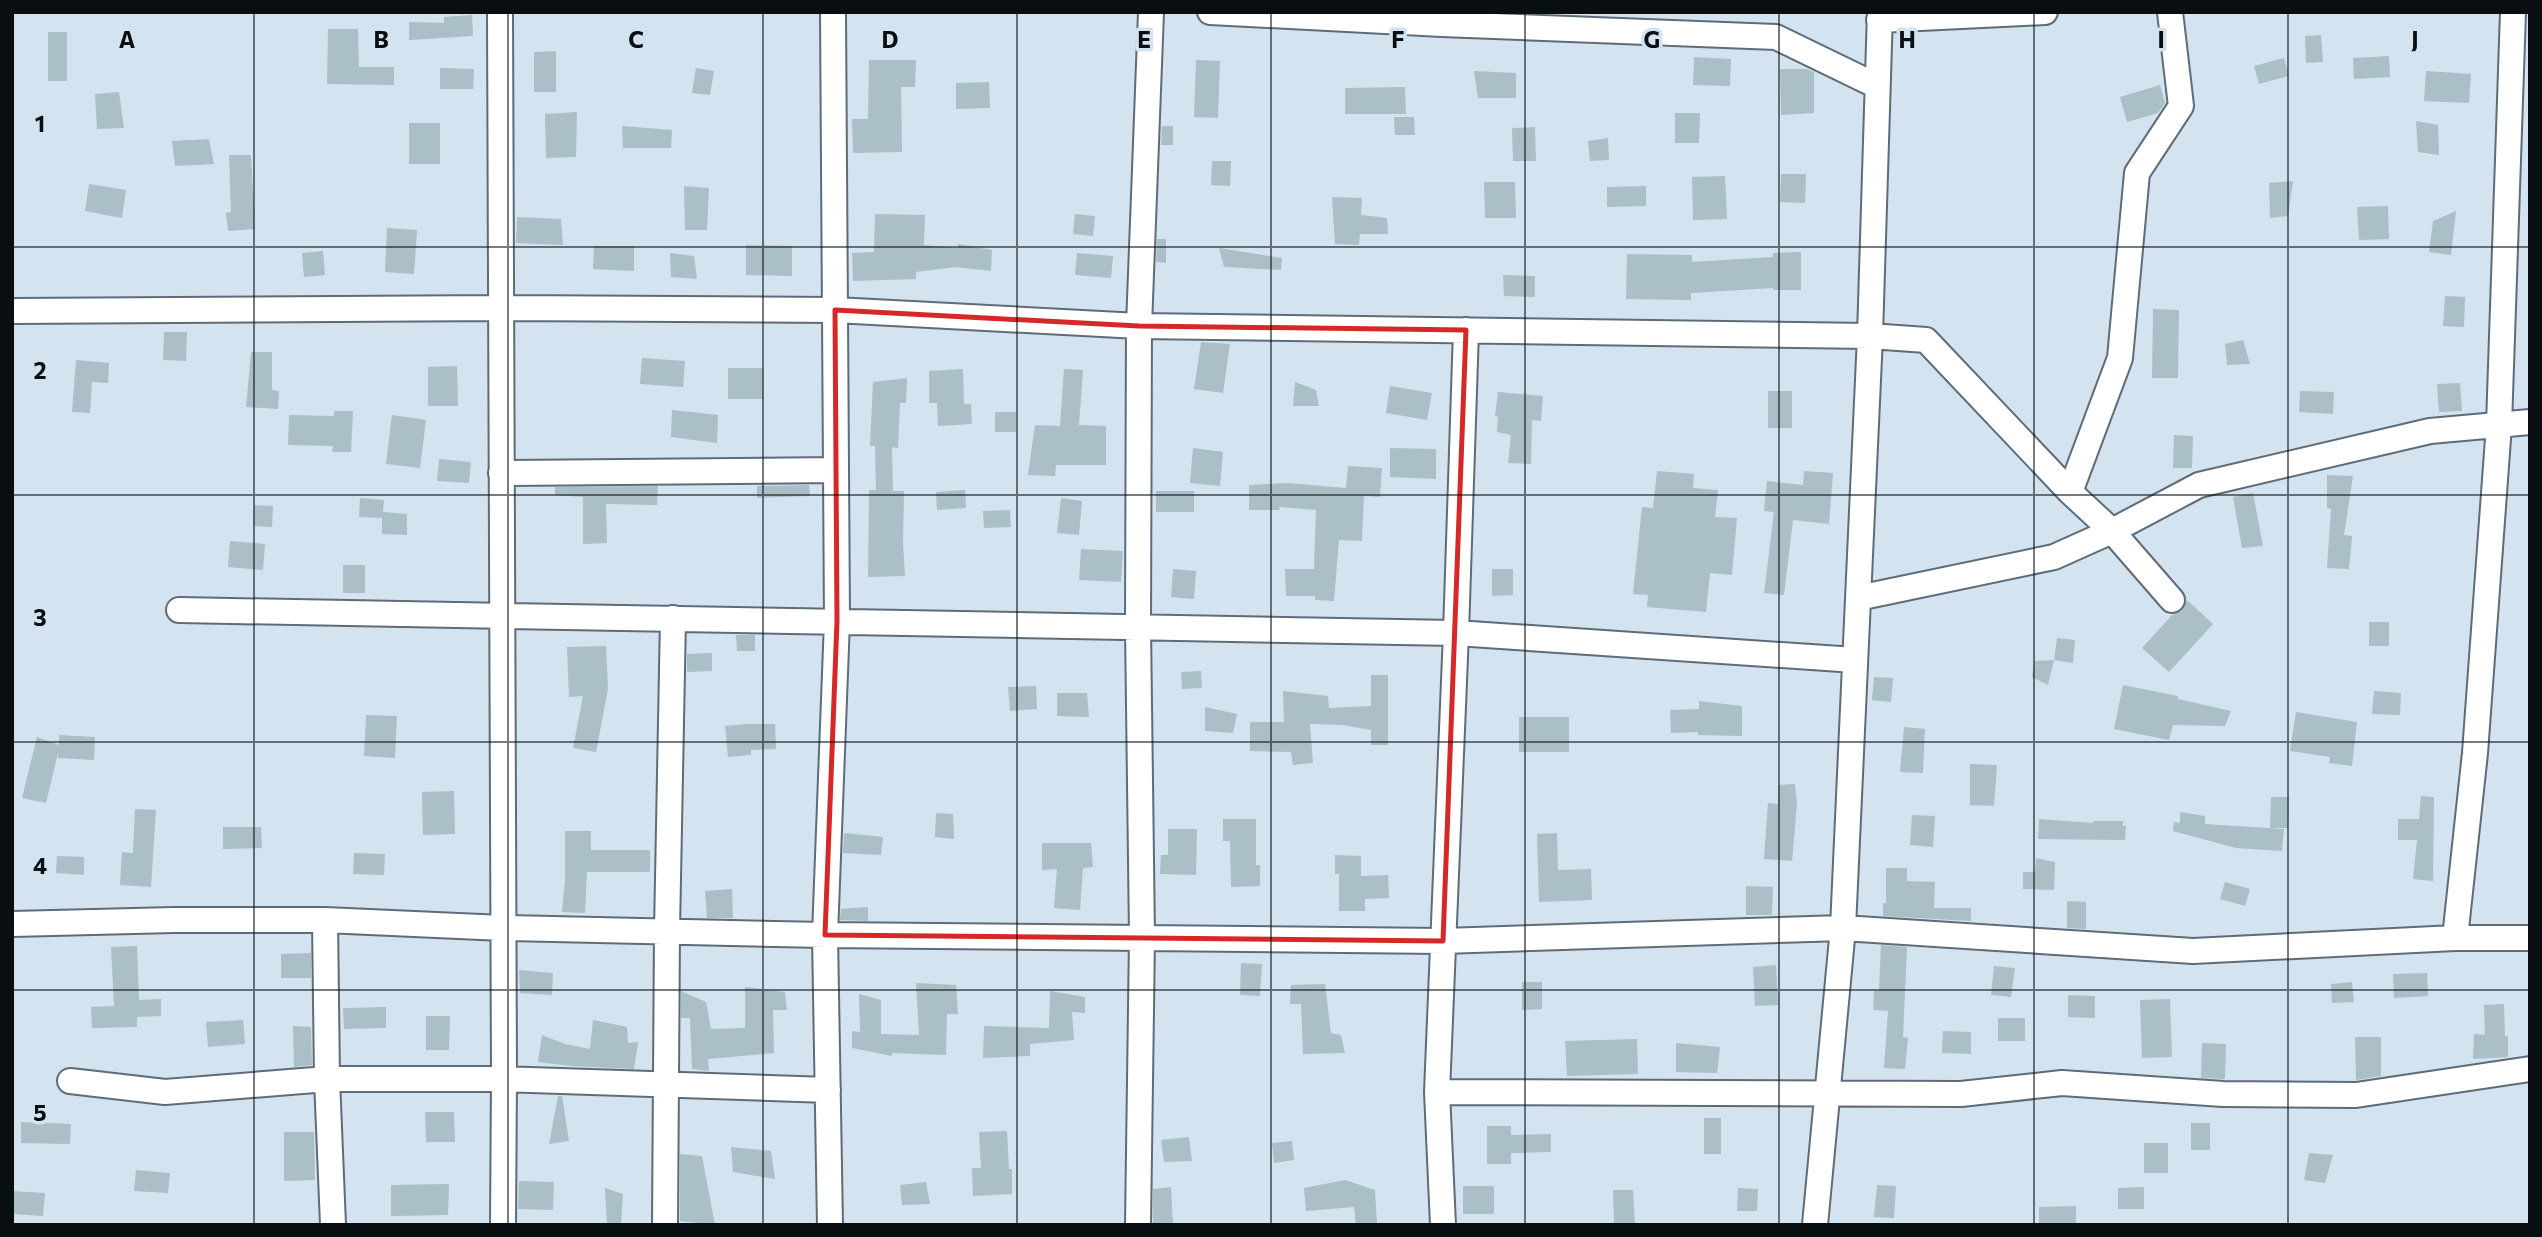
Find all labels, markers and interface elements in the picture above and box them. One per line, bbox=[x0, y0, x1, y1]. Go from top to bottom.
text: A bbox=[119, 25, 136, 53]
text: B bbox=[373, 25, 389, 53]
text: C bbox=[628, 25, 644, 53]
text: D bbox=[882, 25, 899, 53]
text: E bbox=[1137, 25, 1151, 53]
text: F bbox=[1391, 25, 1405, 53]
text: G bbox=[1644, 25, 1660, 53]
text: H bbox=[1898, 25, 1916, 53]
text: I bbox=[2157, 25, 2165, 53]
text: J bbox=[2411, 25, 2419, 53]
text: 1 bbox=[35, 109, 45, 137]
text: 2 bbox=[33, 356, 47, 384]
text: 3 bbox=[33, 603, 47, 631]
text: 4 bbox=[33, 851, 47, 879]
text: 5 bbox=[33, 1098, 47, 1126]

